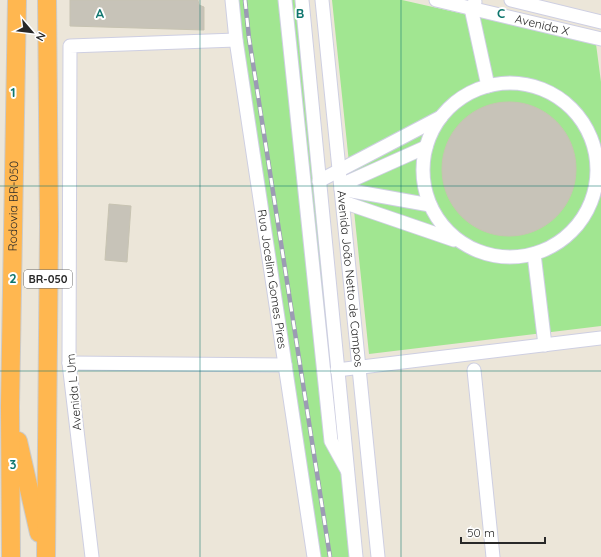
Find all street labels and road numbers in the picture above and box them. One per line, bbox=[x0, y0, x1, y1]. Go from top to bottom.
street label: Avenida X bbox=[514, 11, 571, 38]
street label: Rodovia BR-050 bbox=[5, 161, 21, 251]
street label: Avenida João Netto de Campos bbox=[334, 189, 367, 368]
street label: Rua Jocelim Gomes Pires bbox=[255, 208, 291, 350]
road number: BR-050 bbox=[24, 270, 72, 288]
street label: Avenida L Um bbox=[63, 353, 84, 431]

